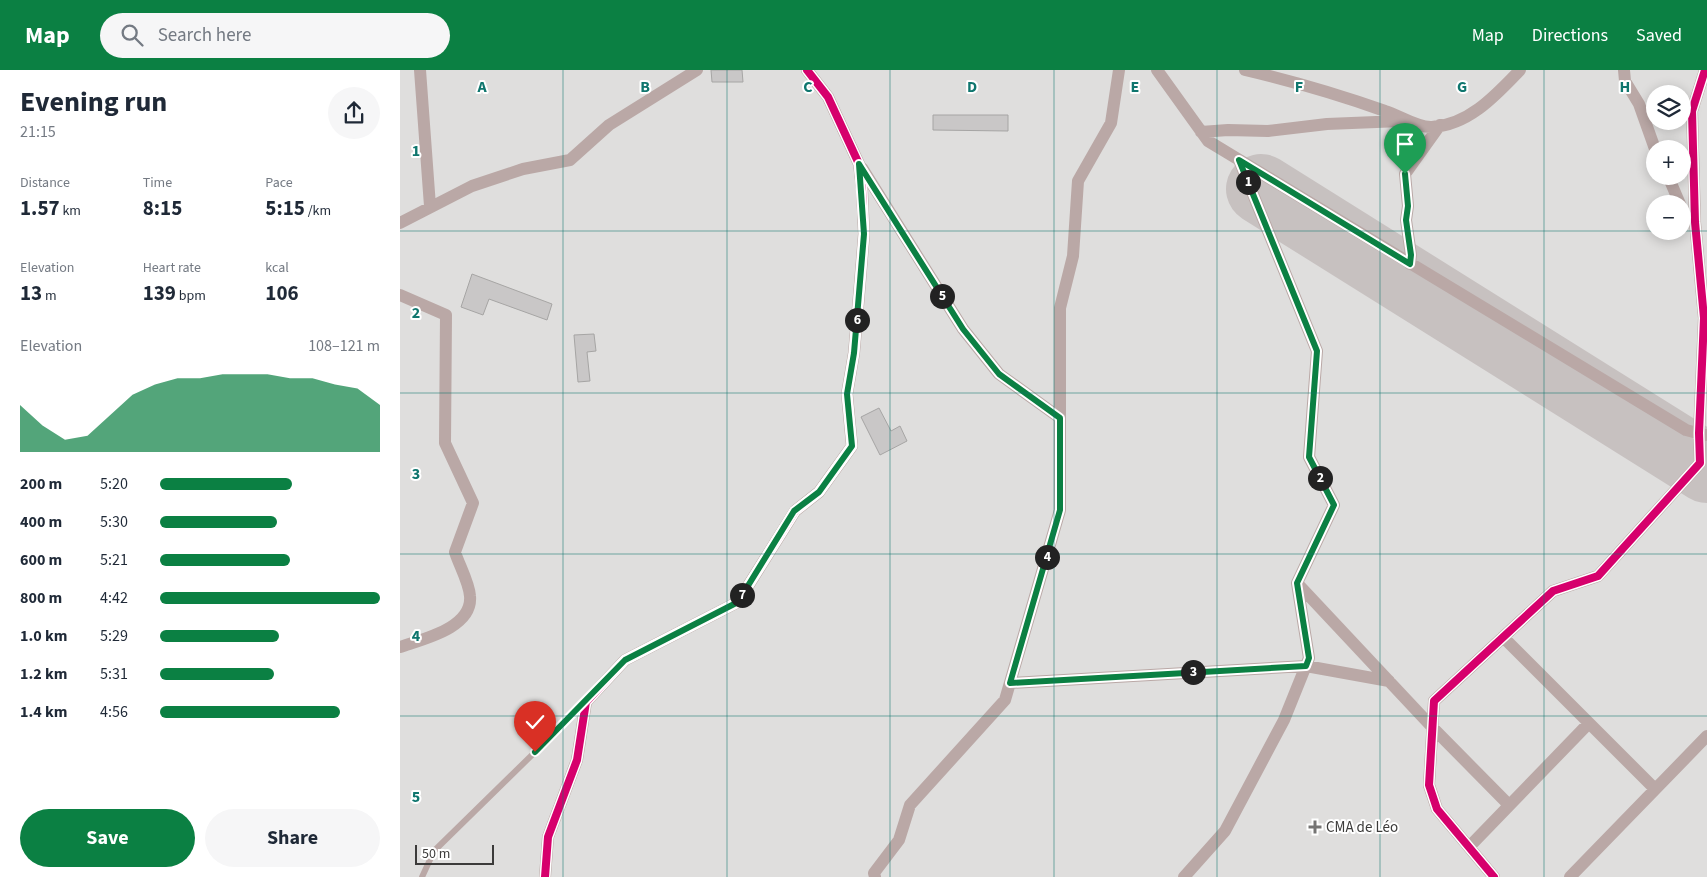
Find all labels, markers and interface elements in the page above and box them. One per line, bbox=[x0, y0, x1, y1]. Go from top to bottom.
search box bbox=[100, 13, 450, 58]
text: Map bbox=[25, 18, 70, 53]
icon: search bbox=[118, 21, 146, 49]
text: Search here bbox=[158, 22, 251, 49]
text: Map bbox=[1472, 23, 1504, 48]
text: Directions bbox=[1532, 23, 1608, 48]
text: Saved bbox=[1636, 23, 1682, 48]
text: A bbox=[476, 76, 487, 98]
text: B bbox=[640, 76, 650, 98]
text: C bbox=[803, 76, 813, 98]
text: D bbox=[967, 76, 977, 98]
text: E bbox=[1131, 76, 1139, 98]
text: F bbox=[1295, 76, 1303, 98]
text: G bbox=[1457, 76, 1467, 98]
text: H bbox=[1620, 76, 1630, 98]
text: Evening run bbox=[20, 82, 167, 122]
map controls bbox=[1646, 85, 1691, 240]
button: layers bbox=[1646, 85, 1691, 130]
button: share bbox=[328, 87, 380, 139]
text: 21:15 bbox=[20, 121, 56, 143]
pin bbox=[1384, 123, 1426, 174]
icon: arrive bbox=[1391, 130, 1419, 158]
text: 1 bbox=[412, 140, 420, 162]
button: + bbox=[1646, 140, 1691, 185]
pin: 1 bbox=[1236, 170, 1260, 194]
text: 1 bbox=[1245, 172, 1252, 192]
text: Distance bbox=[20, 173, 70, 193]
text: Time bbox=[143, 173, 172, 193]
text: Pace bbox=[265, 173, 293, 193]
text: 1.57 bbox=[20, 193, 60, 223]
text: 8:15 bbox=[143, 193, 182, 223]
text: 5:15 bbox=[265, 193, 305, 223]
button: − bbox=[1646, 195, 1691, 240]
text: km bbox=[60, 201, 81, 221]
text: /km bbox=[305, 201, 331, 221]
text: Elevation bbox=[20, 258, 75, 278]
text: Heart rate bbox=[143, 258, 201, 278]
text: kcal bbox=[265, 258, 289, 278]
text: 13 bbox=[20, 278, 42, 308]
text: 139 bbox=[143, 278, 176, 308]
text: 106 bbox=[265, 278, 299, 308]
pin: 5 bbox=[930, 284, 954, 308]
text: m bbox=[42, 286, 57, 306]
text: bpm bbox=[176, 286, 206, 306]
text: 5 bbox=[939, 286, 946, 306]
text: 2 bbox=[412, 302, 420, 324]
pin: 6 bbox=[844, 308, 870, 332]
text: 6 bbox=[854, 310, 861, 330]
text: Elevation bbox=[20, 335, 82, 357]
text: 108–121 m bbox=[308, 335, 380, 357]
text: 3 bbox=[412, 463, 420, 485]
pin: 2 bbox=[1308, 466, 1332, 490]
text: 2 bbox=[1317, 468, 1324, 488]
text: 200 m bbox=[20, 473, 62, 495]
text: 5:20 bbox=[100, 473, 128, 495]
text: 400 m bbox=[20, 511, 62, 533]
text: 5:30 bbox=[100, 511, 128, 533]
pin: 4 bbox=[1034, 544, 1060, 570]
text: 4 bbox=[1044, 547, 1051, 567]
text: 600 m bbox=[20, 549, 62, 571]
text: 5:21 bbox=[100, 549, 128, 571]
pin: 7 bbox=[730, 582, 754, 608]
text: 7 bbox=[739, 585, 746, 605]
text: 800 m bbox=[20, 587, 62, 609]
text: 4:42 bbox=[100, 587, 128, 609]
text: 1.0 km bbox=[20, 625, 67, 647]
text: 5:29 bbox=[100, 625, 128, 647]
text: 4 bbox=[412, 625, 421, 647]
pin: 3 bbox=[1180, 660, 1206, 684]
text: 3 bbox=[1190, 662, 1197, 682]
text: 1.2 km bbox=[20, 663, 67, 685]
text: 5:31 bbox=[100, 663, 128, 685]
text: 1.4 km bbox=[20, 701, 67, 723]
text: 4:56 bbox=[100, 701, 128, 723]
pin bbox=[514, 701, 556, 752]
icon: check bbox=[521, 708, 549, 736]
text: 5 bbox=[412, 786, 420, 808]
button: Save bbox=[20, 809, 195, 867]
button: Share bbox=[205, 809, 380, 867]
place label: CMA de Léo bbox=[1326, 817, 1398, 838]
marker: CMA de Léo bbox=[1308, 820, 1322, 834]
scale bar bbox=[415, 842, 494, 865]
text: 50 m bbox=[422, 844, 450, 864]

